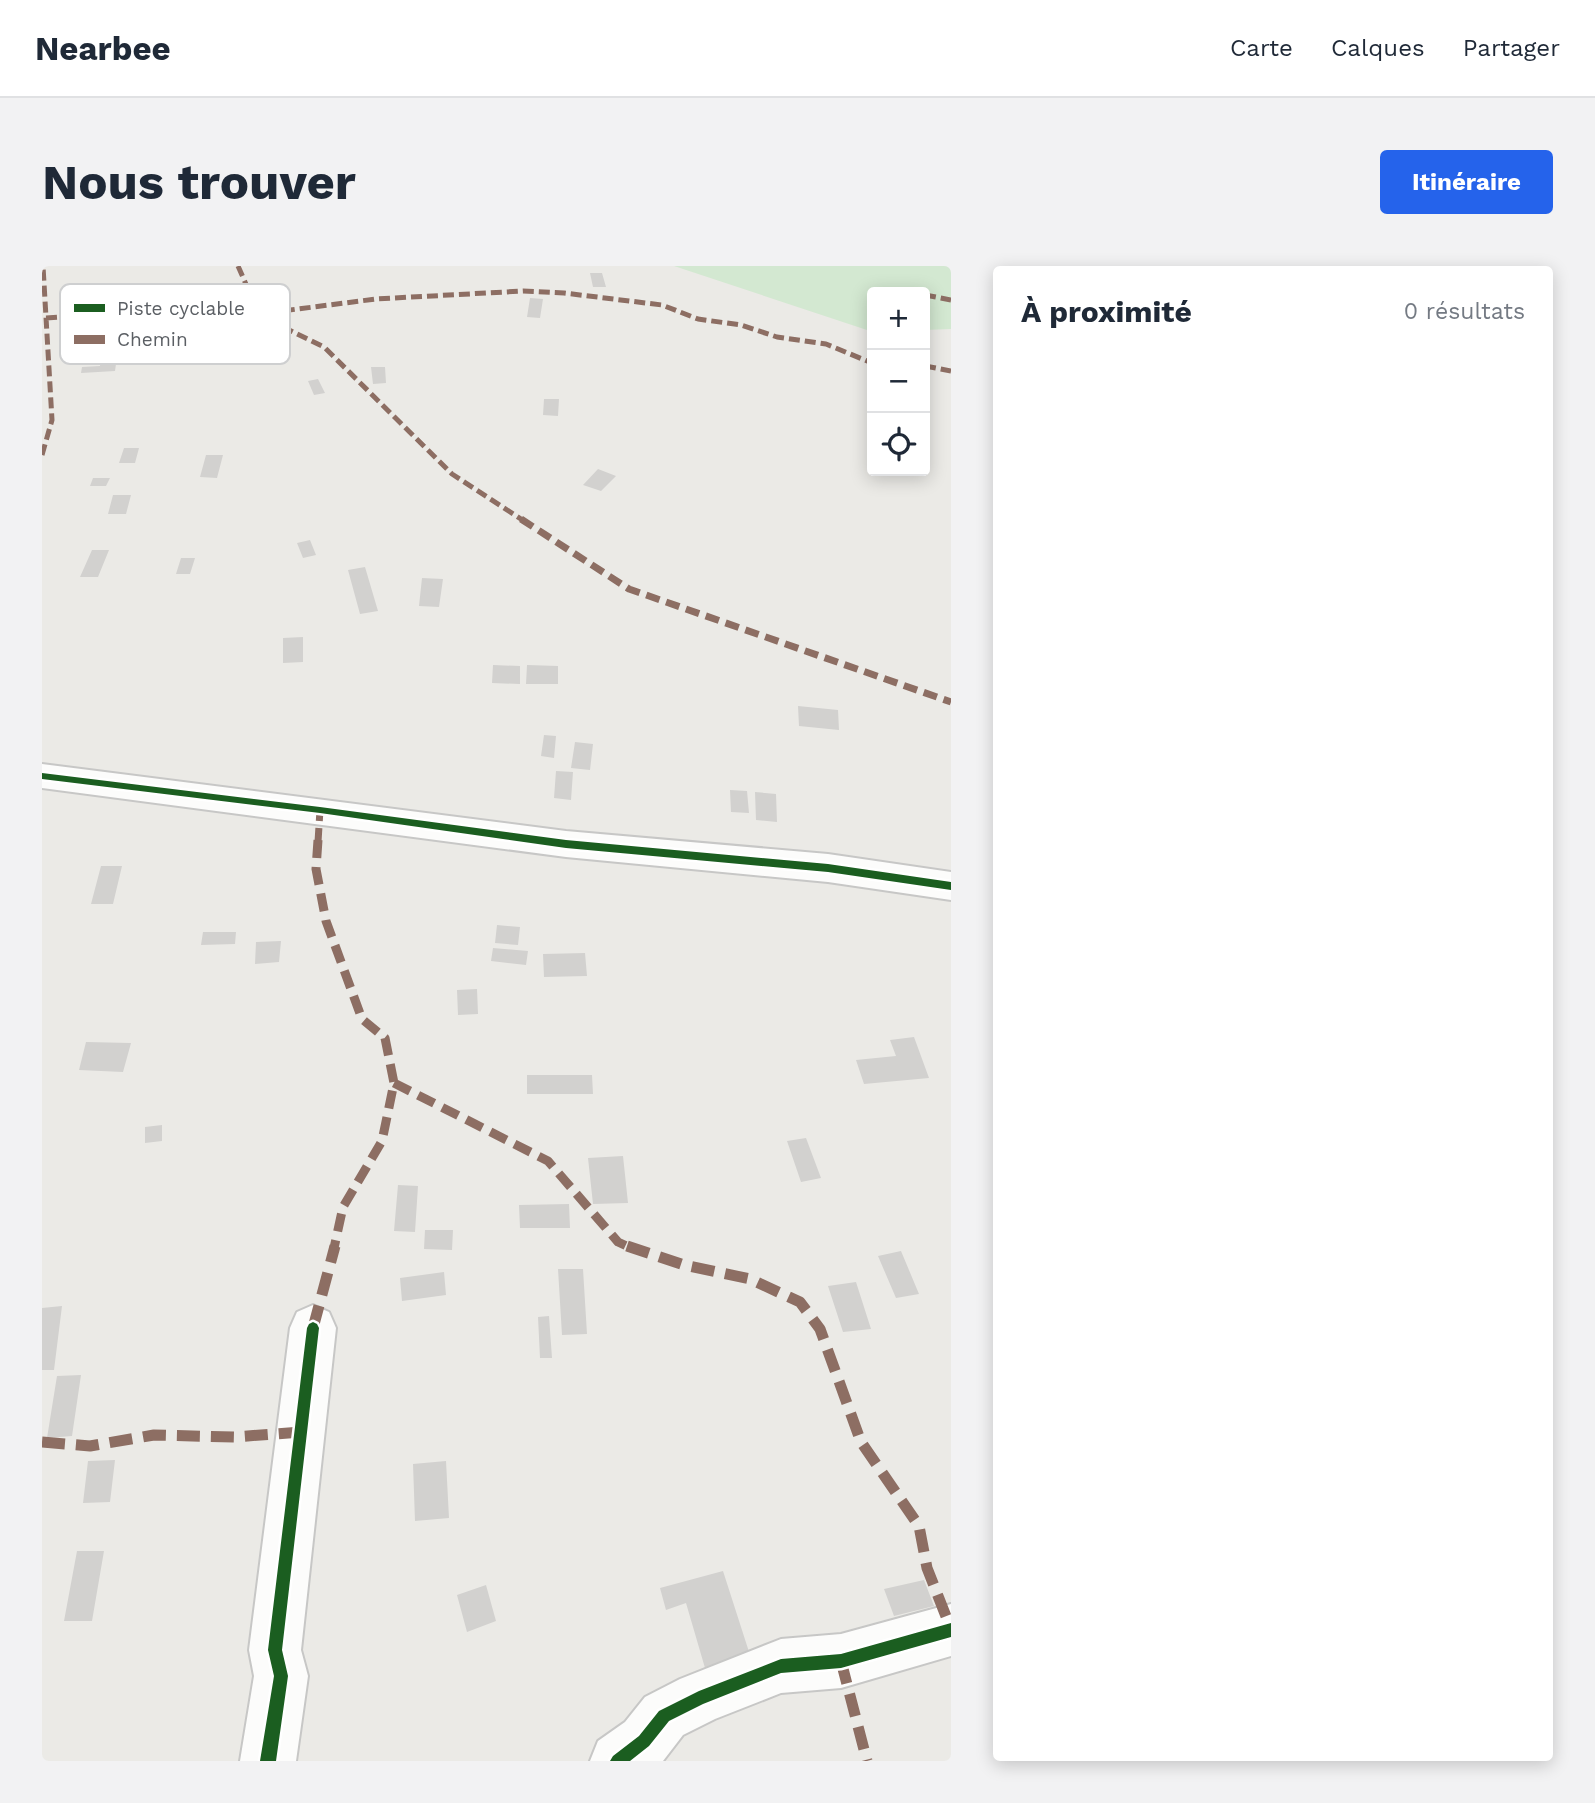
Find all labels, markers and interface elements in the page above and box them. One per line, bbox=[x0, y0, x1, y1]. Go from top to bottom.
text: Nearbee bbox=[35, 29, 171, 68]
text: Carte bbox=[1230, 34, 1293, 62]
text: Calques bbox=[1331, 34, 1425, 62]
text: Partager bbox=[1463, 34, 1560, 62]
button: Itinéraire bbox=[1380, 150, 1553, 214]
text: Nous trouver bbox=[42, 153, 356, 211]
legend bbox=[60, 284, 290, 364]
map controls bbox=[867, 287, 930, 476]
button: + bbox=[867, 287, 930, 350]
text: À proximité bbox=[1021, 294, 1192, 329]
text: Piste cyclable bbox=[117, 297, 245, 320]
text: 0 résultats bbox=[1404, 298, 1525, 325]
text: Chemin bbox=[117, 328, 188, 351]
button: − bbox=[867, 350, 930, 413]
button: locate bbox=[867, 413, 930, 476]

